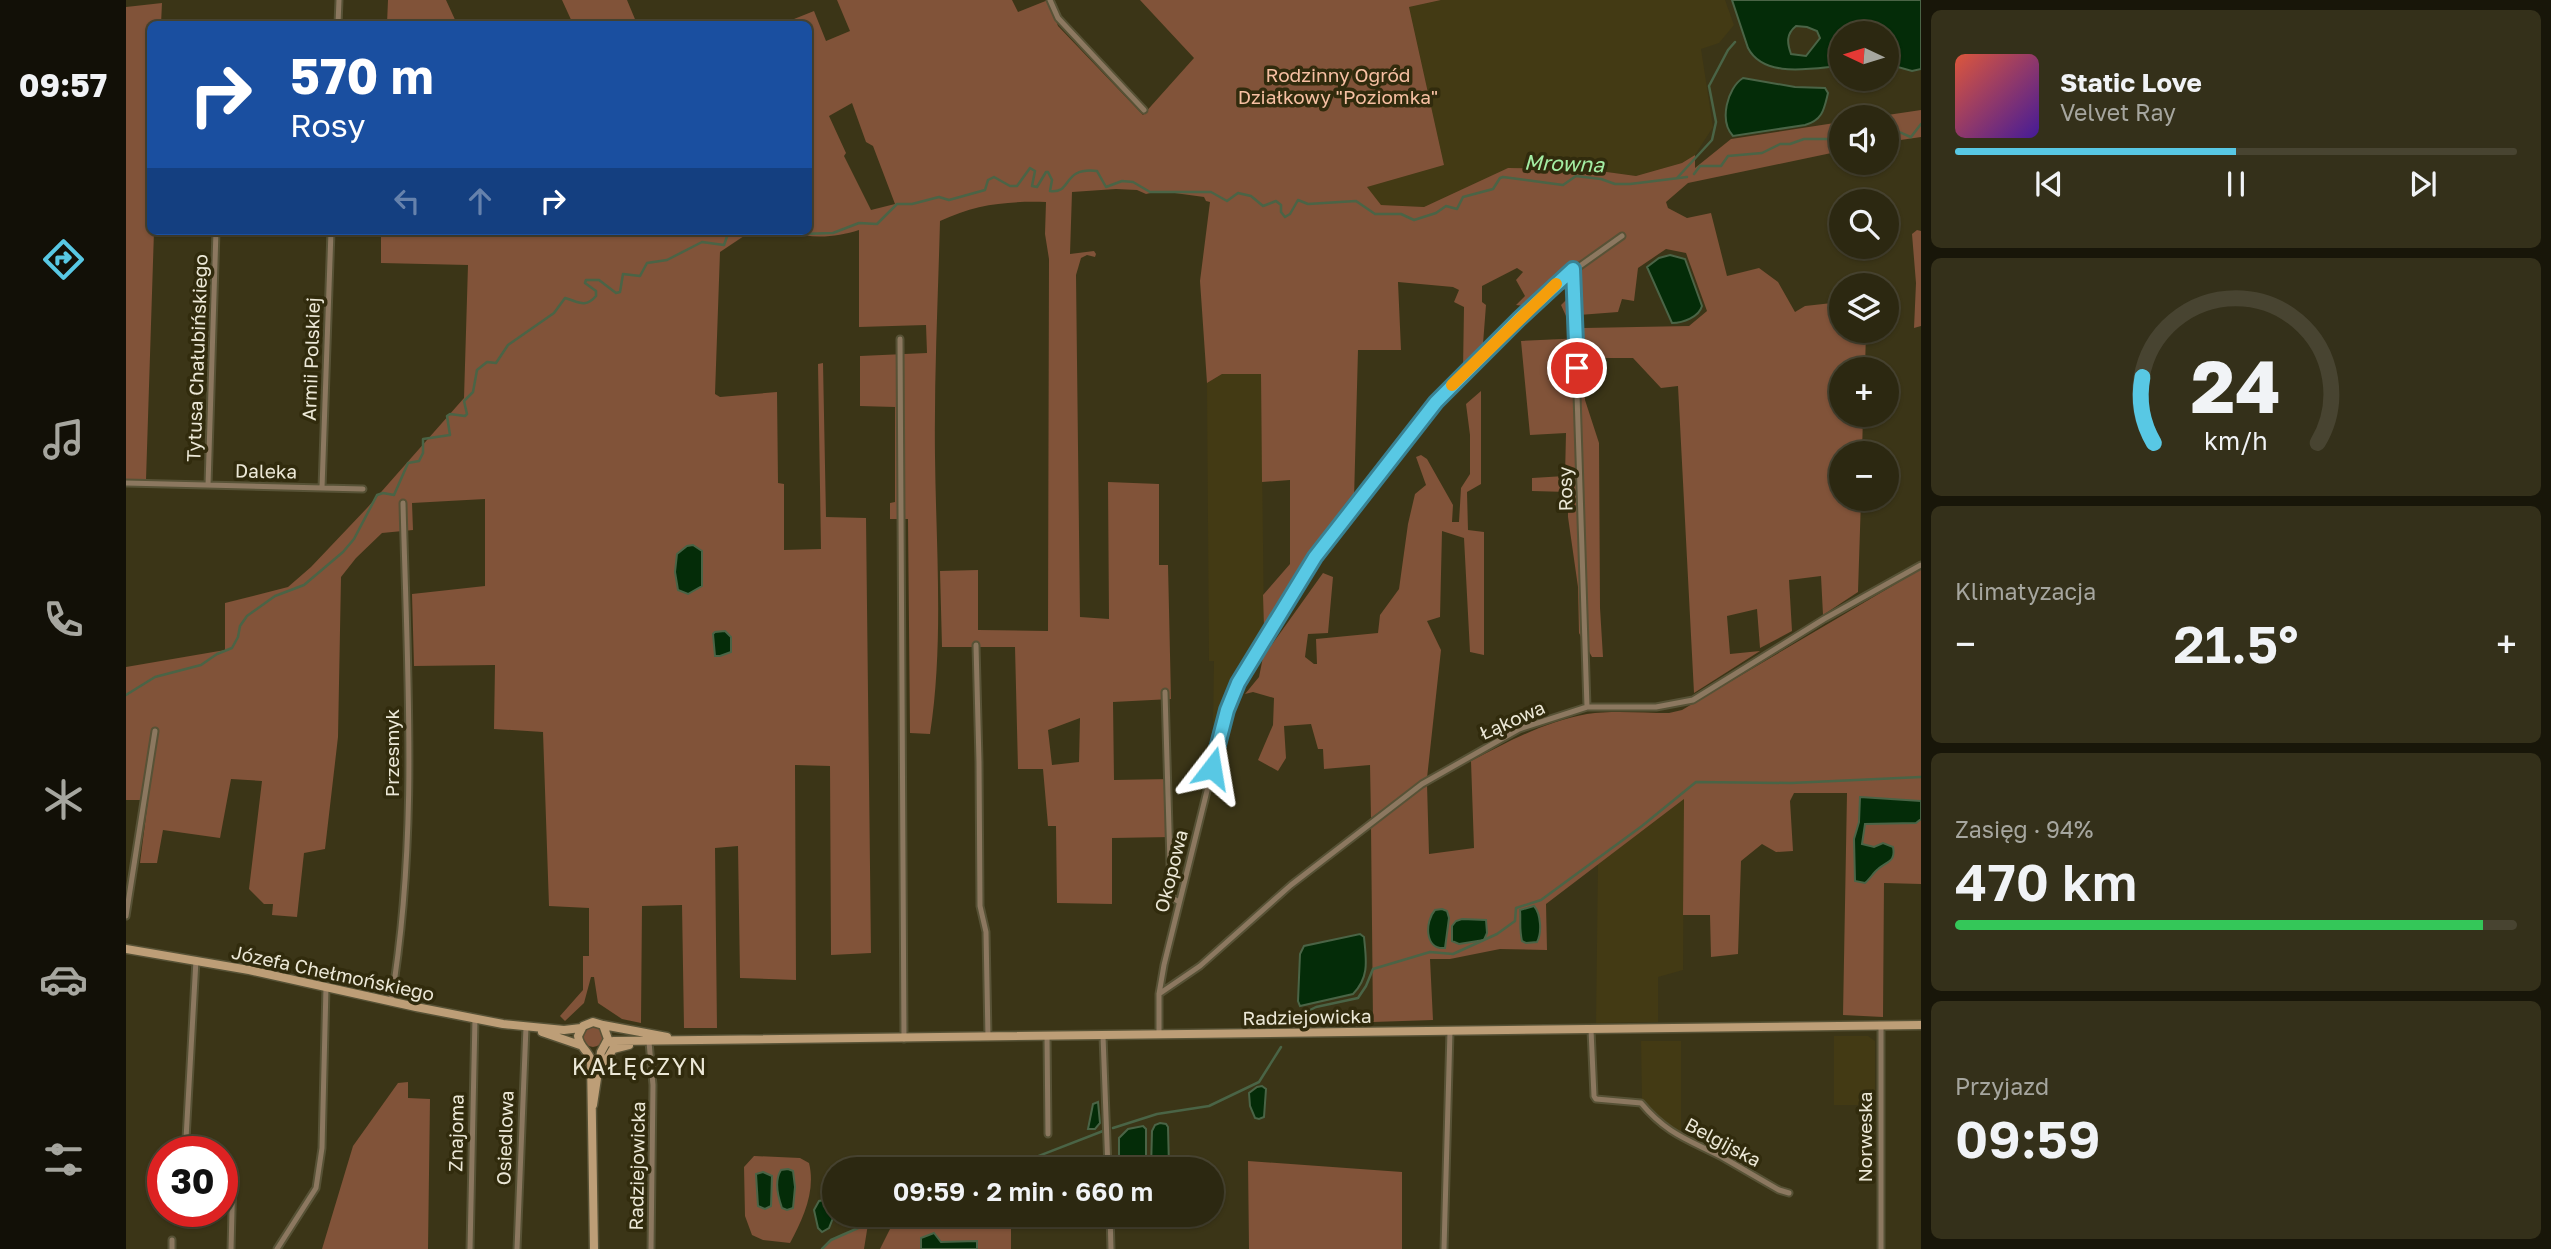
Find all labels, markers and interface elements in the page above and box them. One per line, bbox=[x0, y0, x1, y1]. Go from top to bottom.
north arrow bbox=[1829, 21, 1899, 91]
map controls bbox=[1829, 21, 1899, 511]
text: 570 m bbox=[290, 46, 434, 105]
icon: right bbox=[175, 49, 266, 140]
park label: Rodzinny Ogród Działkowy "Poziomka" bbox=[1238, 63, 1438, 108]
text: 09:57 bbox=[19, 66, 107, 104]
text: Static Love bbox=[2060, 67, 2202, 98]
text: Velvet Ray bbox=[2060, 98, 2176, 126]
button: sound bbox=[1829, 105, 1899, 175]
text: Rosy bbox=[290, 106, 366, 144]
water label: Mrowna bbox=[1523, 149, 1606, 177]
icon: previous bbox=[2030, 165, 2068, 203]
icon: pause bbox=[2217, 165, 2255, 203]
icon: next bbox=[2404, 165, 2442, 203]
icon: left bbox=[388, 182, 426, 220]
icon: ahead bbox=[461, 182, 499, 220]
icon: right bbox=[534, 182, 572, 220]
button: search bbox=[1829, 189, 1899, 259]
icon: directions bbox=[39, 235, 88, 284]
street label: Tytusa Chałubińskiego bbox=[181, 254, 212, 462]
button: layers bbox=[1829, 273, 1899, 343]
street label: Armii Polskiej bbox=[297, 297, 324, 421]
pin bbox=[1547, 338, 1607, 398]
text: 24 bbox=[2191, 342, 2281, 429]
icon: arrive bbox=[1558, 349, 1596, 387]
button: + bbox=[1829, 357, 1899, 427]
icon: music bbox=[39, 415, 88, 464]
text: km/h bbox=[2204, 424, 2268, 455]
button: − bbox=[1829, 441, 1899, 511]
street label: Daleka bbox=[235, 458, 297, 483]
street label: Rosy bbox=[1553, 466, 1576, 512]
text: Klimatyzacja bbox=[1955, 577, 2096, 605]
icon: phone bbox=[39, 595, 88, 644]
text: 21.5° bbox=[2174, 612, 2298, 674]
text: − bbox=[1955, 621, 1976, 666]
text: + bbox=[2496, 621, 2517, 666]
street label: Łąkowa bbox=[1475, 695, 1548, 744]
street label: Przesmyk bbox=[380, 708, 403, 797]
position arrow bbox=[1175, 731, 1249, 805]
icon: climate bbox=[39, 775, 88, 824]
text: Zasięg · 94% bbox=[1955, 815, 2093, 843]
street label: Okopowa bbox=[1149, 827, 1192, 915]
text: 470 km bbox=[1955, 850, 2137, 912]
street label: Józefa Chełmońskiego bbox=[230, 940, 437, 1005]
icon: car bbox=[39, 955, 88, 1004]
street label: Radziejowicka bbox=[1242, 1004, 1372, 1029]
district label: KAŁĘCZYN bbox=[572, 1052, 708, 1080]
text: Przyjazd bbox=[1955, 1072, 2049, 1100]
street label: Osiedlowa bbox=[491, 1090, 518, 1186]
street label: Norweska bbox=[1853, 1091, 1876, 1183]
street label: Znajoma bbox=[443, 1094, 468, 1172]
street label: Radziejowicka bbox=[624, 1101, 649, 1231]
text: 09:59 bbox=[1955, 1107, 2100, 1169]
street label: Belgijska bbox=[1681, 1112, 1765, 1171]
icon: filters bbox=[39, 1135, 88, 1184]
speed limit sign: 30 bbox=[147, 1136, 238, 1227]
text: 09:59 · 2 min · 660 m bbox=[893, 1176, 1153, 1207]

